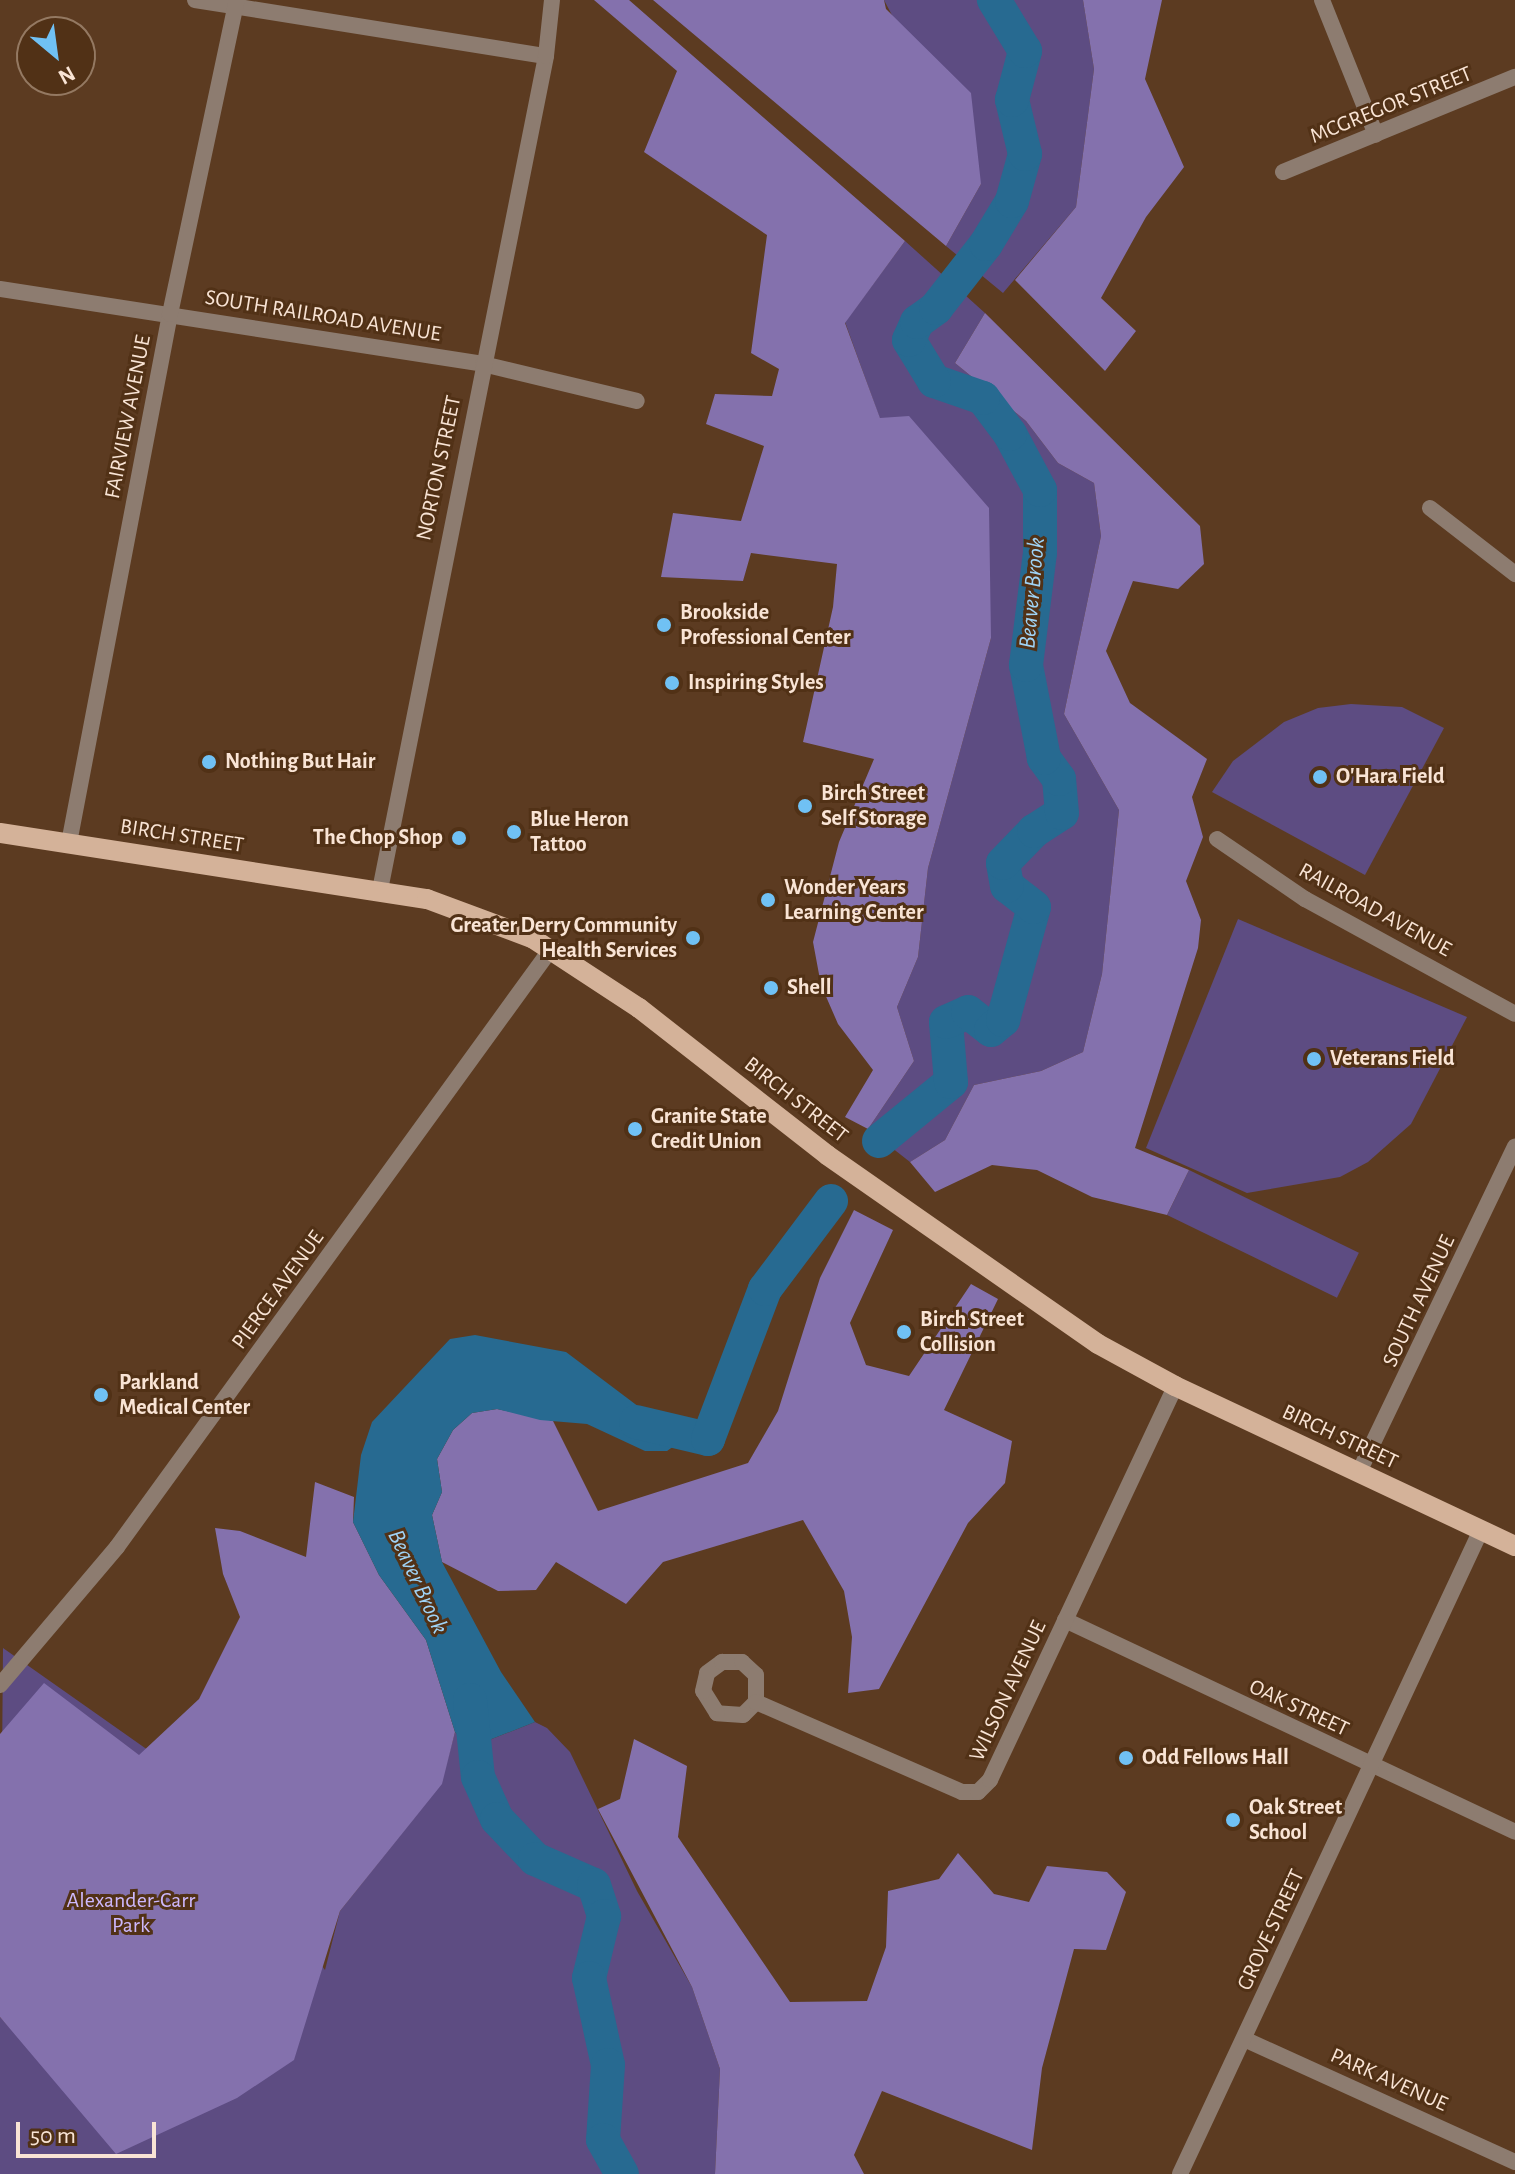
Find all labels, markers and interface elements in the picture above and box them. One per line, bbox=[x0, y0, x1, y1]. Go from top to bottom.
north arrow bbox=[16, 16, 96, 96]
street label: MCGREGOR STREET bbox=[1306, 60, 1476, 150]
text: N bbox=[55, 62, 79, 89]
street label: SOUTH RAILROAD AVENUE bbox=[203, 284, 443, 348]
street label: FAIRVIEW AVENUE bbox=[99, 333, 157, 501]
street label: NORTON STREET bbox=[411, 393, 467, 543]
water label: Beaver Brook bbox=[1014, 536, 1052, 650]
place label: Brookside Professional Center bbox=[680, 599, 851, 650]
marker: Brookside Professional Center bbox=[655, 616, 673, 634]
place label: Inspiring Styles bbox=[688, 670, 824, 696]
marker: Inspiring Styles bbox=[663, 674, 681, 692]
place label: Nothing But Hair bbox=[225, 749, 376, 775]
marker: Nothing But Hair bbox=[200, 753, 218, 771]
place label: O'Hara Field bbox=[1336, 764, 1445, 790]
marker: O'Hara Field bbox=[1311, 768, 1329, 786]
place label: Birch Street Self Storage bbox=[821, 780, 927, 832]
marker: Birch Street Self Storage bbox=[796, 797, 814, 815]
place label: Blue Heron Tattoo bbox=[530, 806, 629, 858]
street label: BIRCH STREET bbox=[118, 813, 246, 859]
marker: Blue Heron Tattoo bbox=[505, 823, 523, 841]
place label: The Chop Shop bbox=[313, 825, 443, 851]
marker: The Chop Shop bbox=[450, 829, 468, 847]
street label: RAILROAD AVENUE bbox=[1294, 857, 1456, 963]
place label: Wonder Years Learning Center bbox=[784, 874, 924, 926]
marker: Wonder Years Learning Center bbox=[759, 891, 777, 909]
place label: Greater Derry Community Health Services bbox=[451, 912, 677, 964]
marker: Greater Derry Community Health Services bbox=[684, 929, 702, 947]
place label: Shell bbox=[787, 975, 831, 1001]
marker: Shell bbox=[762, 979, 780, 997]
place label: Veterans Field bbox=[1330, 1046, 1455, 1072]
marker: Veterans Field bbox=[1305, 1050, 1323, 1068]
street label: BIRCH STREET bbox=[739, 1051, 853, 1149]
place label: Granite State Credit Union bbox=[651, 1103, 767, 1154]
marker: Granite State Credit Union bbox=[626, 1120, 644, 1138]
street label: PIERCE AVENUE bbox=[226, 1226, 330, 1354]
street label: SOUTH AVENUE bbox=[1377, 1231, 1461, 1371]
place label: Birch Street Collision bbox=[920, 1306, 1024, 1358]
marker: Birch Street Collision bbox=[895, 1323, 913, 1341]
place label: Parkland Medical Center bbox=[119, 1369, 250, 1420]
marker: Parkland Medical Center bbox=[90, 1384, 112, 1406]
street label: BIRCH STREET bbox=[1278, 1399, 1402, 1475]
water label: Beaver Brook bbox=[380, 1525, 454, 1639]
street label: WILSON AVENUE bbox=[964, 1616, 1052, 1766]
street label: OAK STREET bbox=[1245, 1673, 1353, 1743]
place label: Odd Fellows Hall bbox=[1142, 1745, 1289, 1771]
marker: Odd Fellows Hall bbox=[1117, 1749, 1135, 1767]
place label: Oak Street School bbox=[1249, 1794, 1342, 1846]
marker: Oak Street School bbox=[1224, 1811, 1242, 1829]
street label: GROVE STREET bbox=[1231, 1865, 1311, 1995]
park label: Alexander-Carr Park bbox=[67, 1887, 195, 1938]
street label: PARK AVENUE bbox=[1326, 2042, 1452, 2118]
scale bar bbox=[20, 2106, 160, 2156]
text: 50 m bbox=[30, 2124, 76, 2148]

